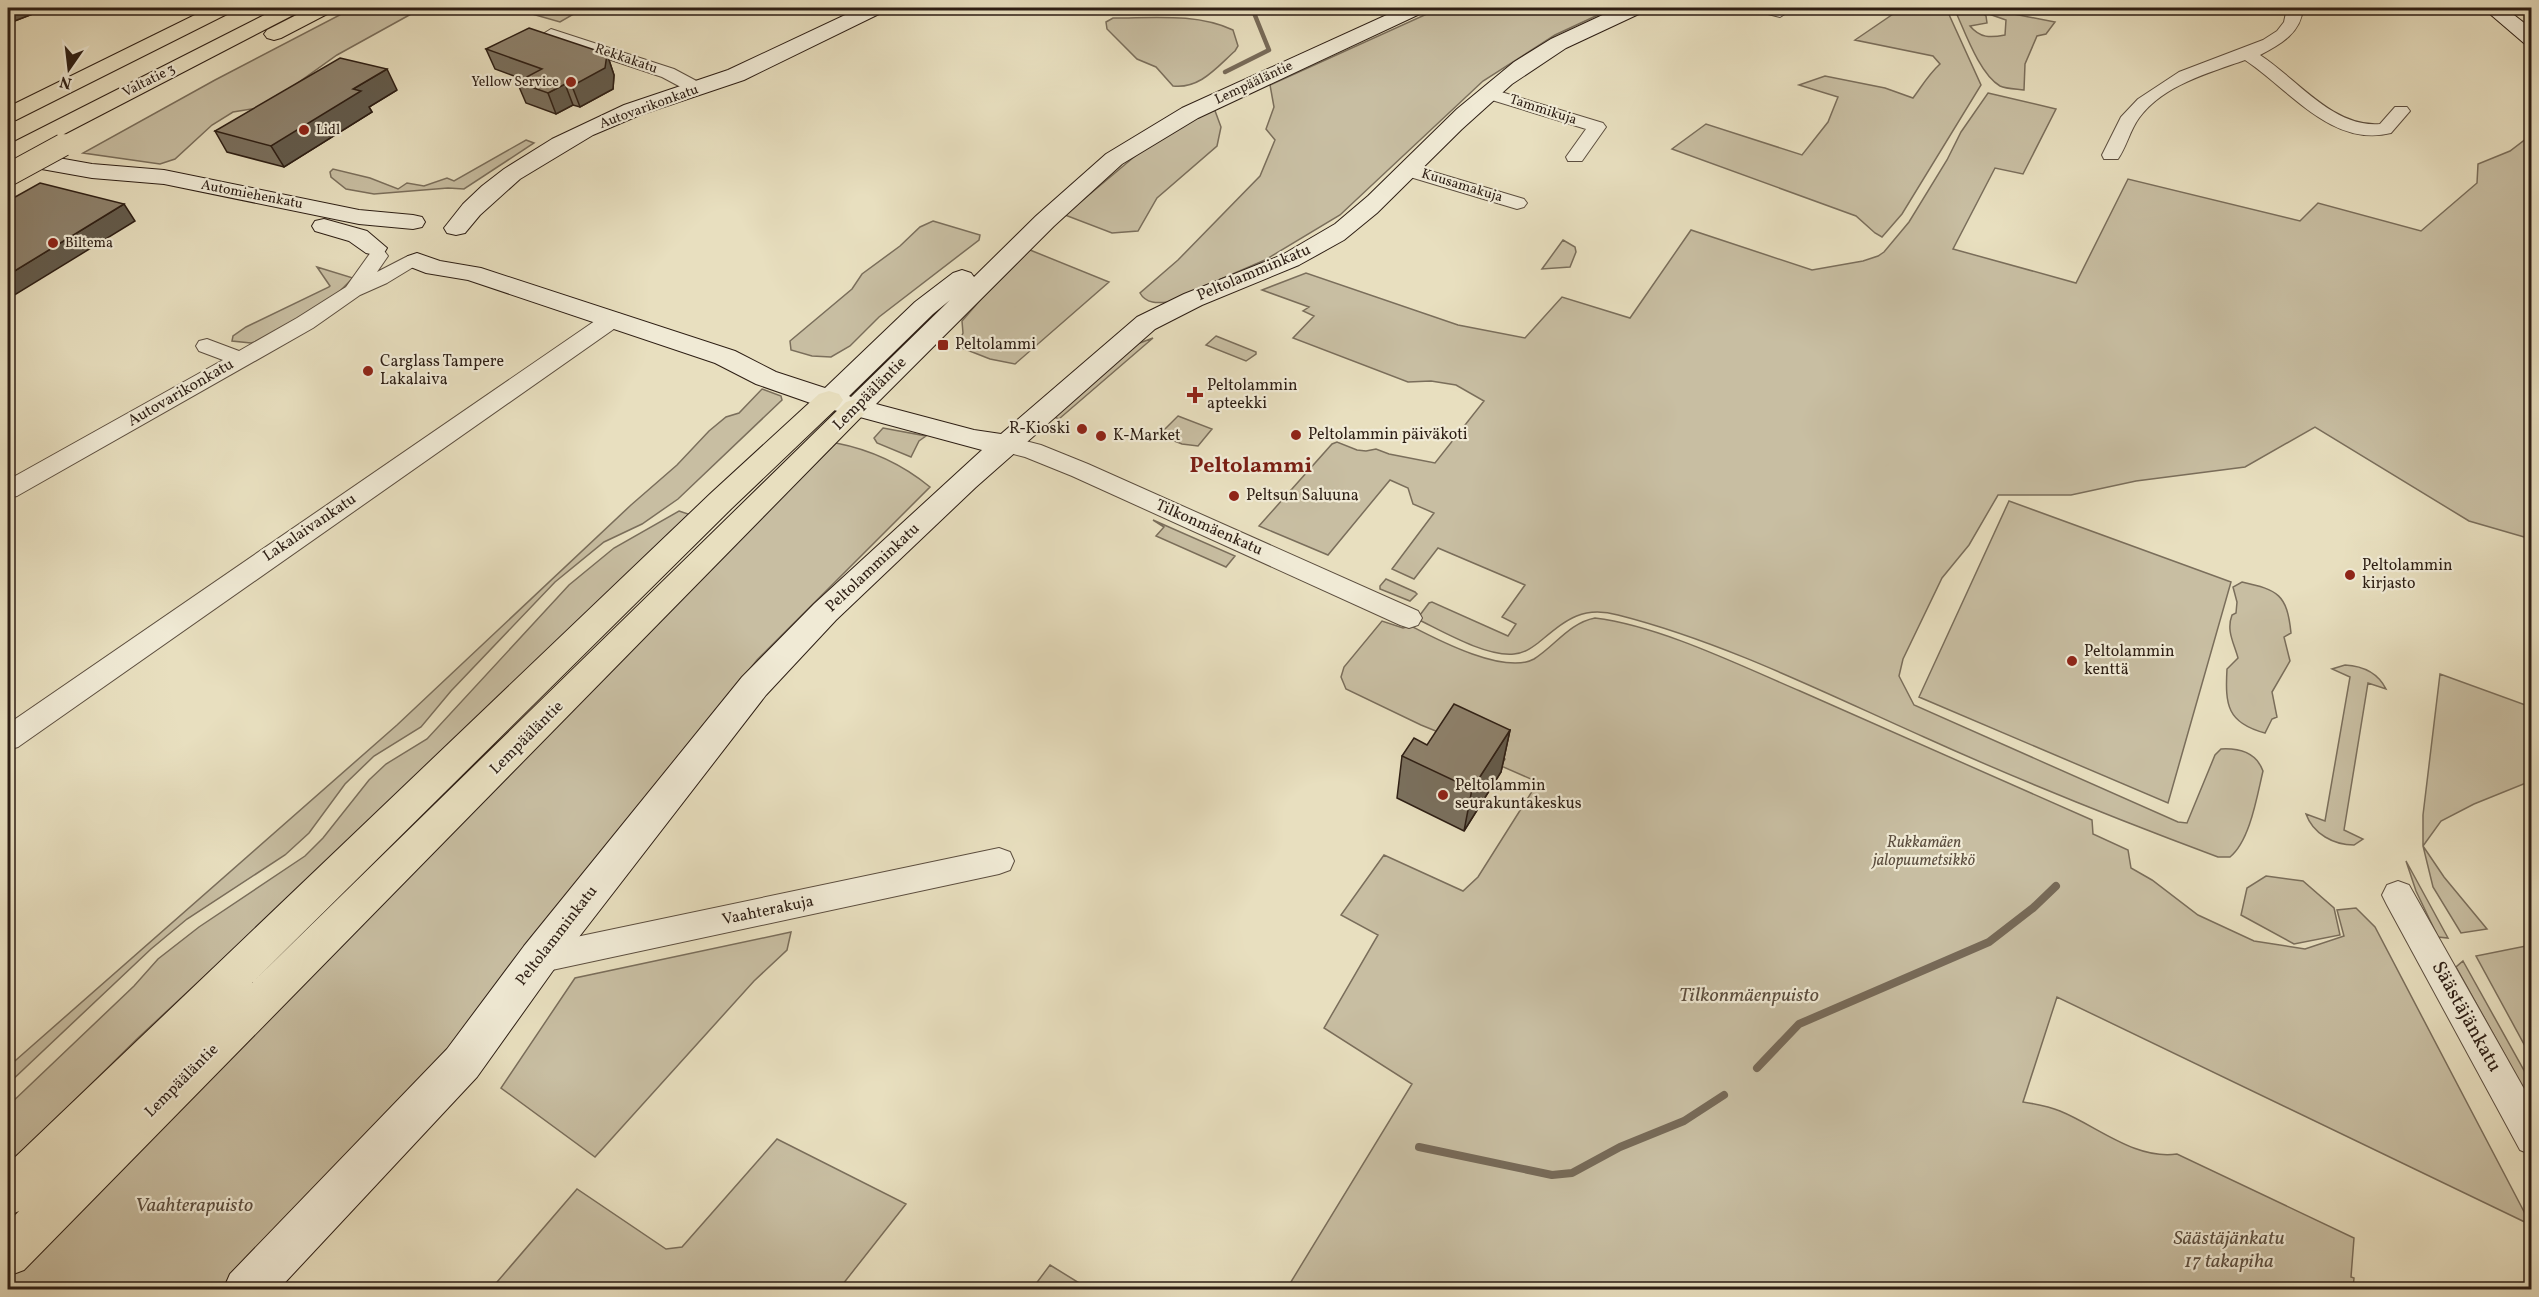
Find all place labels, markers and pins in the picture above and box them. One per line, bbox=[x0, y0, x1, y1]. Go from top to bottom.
place label: Yellow Service bbox=[471, 73, 559, 92]
marker: Yellow Service bbox=[564, 75, 578, 89]
place label: Lidl bbox=[316, 121, 340, 140]
marker: Lidl bbox=[297, 123, 311, 137]
place label: Biltema bbox=[65, 234, 113, 253]
marker: Biltema bbox=[46, 236, 60, 250]
place label: Peltolammi bbox=[955, 334, 1036, 356]
marker: Peltolammi bbox=[936, 338, 950, 352]
place label: Carglass Tampere Lakalaiva bbox=[380, 351, 504, 391]
marker: Carglass Tampere Lakalaiva bbox=[361, 364, 375, 378]
place label: Peltolammin apteekki bbox=[1207, 375, 1298, 415]
marker: Peltolammin apteekki bbox=[1188, 388, 1202, 402]
place label: R-Kioski bbox=[1009, 418, 1070, 440]
marker: R-Kioski bbox=[1075, 422, 1089, 436]
place label: Peltolammin päiväkoti bbox=[1308, 424, 1468, 446]
place label: K-Market bbox=[1113, 425, 1181, 447]
marker: Peltolammin päiväkoti bbox=[1289, 428, 1303, 442]
marker: K-Market bbox=[1094, 429, 1108, 443]
place label: Peltsun Saluuna bbox=[1246, 485, 1359, 507]
marker: Peltsun Saluuna bbox=[1227, 489, 1241, 503]
place label: Peltolammin kirjasto bbox=[2362, 555, 2453, 595]
marker: Peltolammin kirjasto bbox=[2343, 568, 2357, 582]
place label: Peltolammin kenttä bbox=[2084, 641, 2175, 681]
marker: Peltolammin kenttä bbox=[2065, 654, 2079, 668]
place label: Peltolammin seurakuntakeskus bbox=[1455, 775, 1582, 815]
marker: Peltolammin seurakuntakeskus bbox=[1436, 788, 1450, 802]

